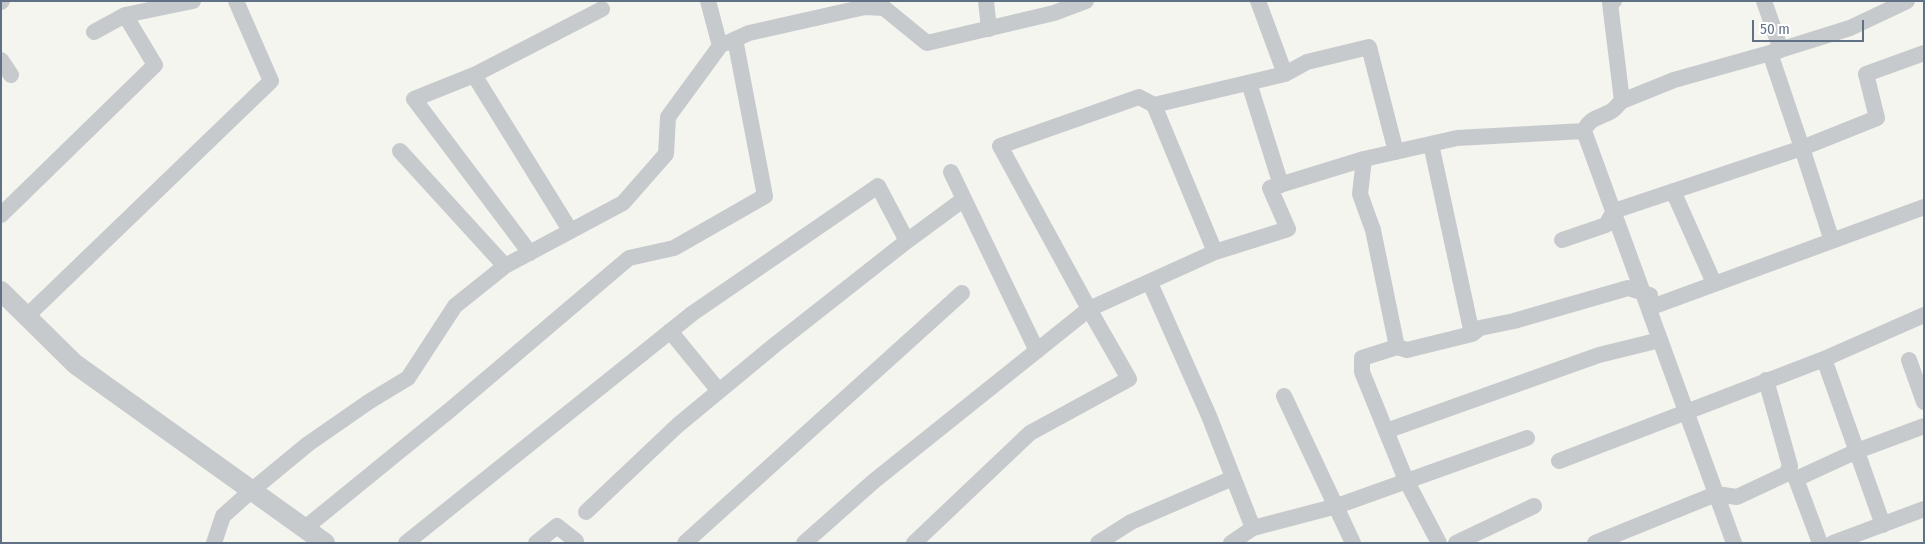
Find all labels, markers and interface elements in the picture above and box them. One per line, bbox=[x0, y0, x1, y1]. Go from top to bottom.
scale bar bbox=[1755, 10, 1868, 42]
text: 50 m bbox=[1760, 20, 1790, 38]

